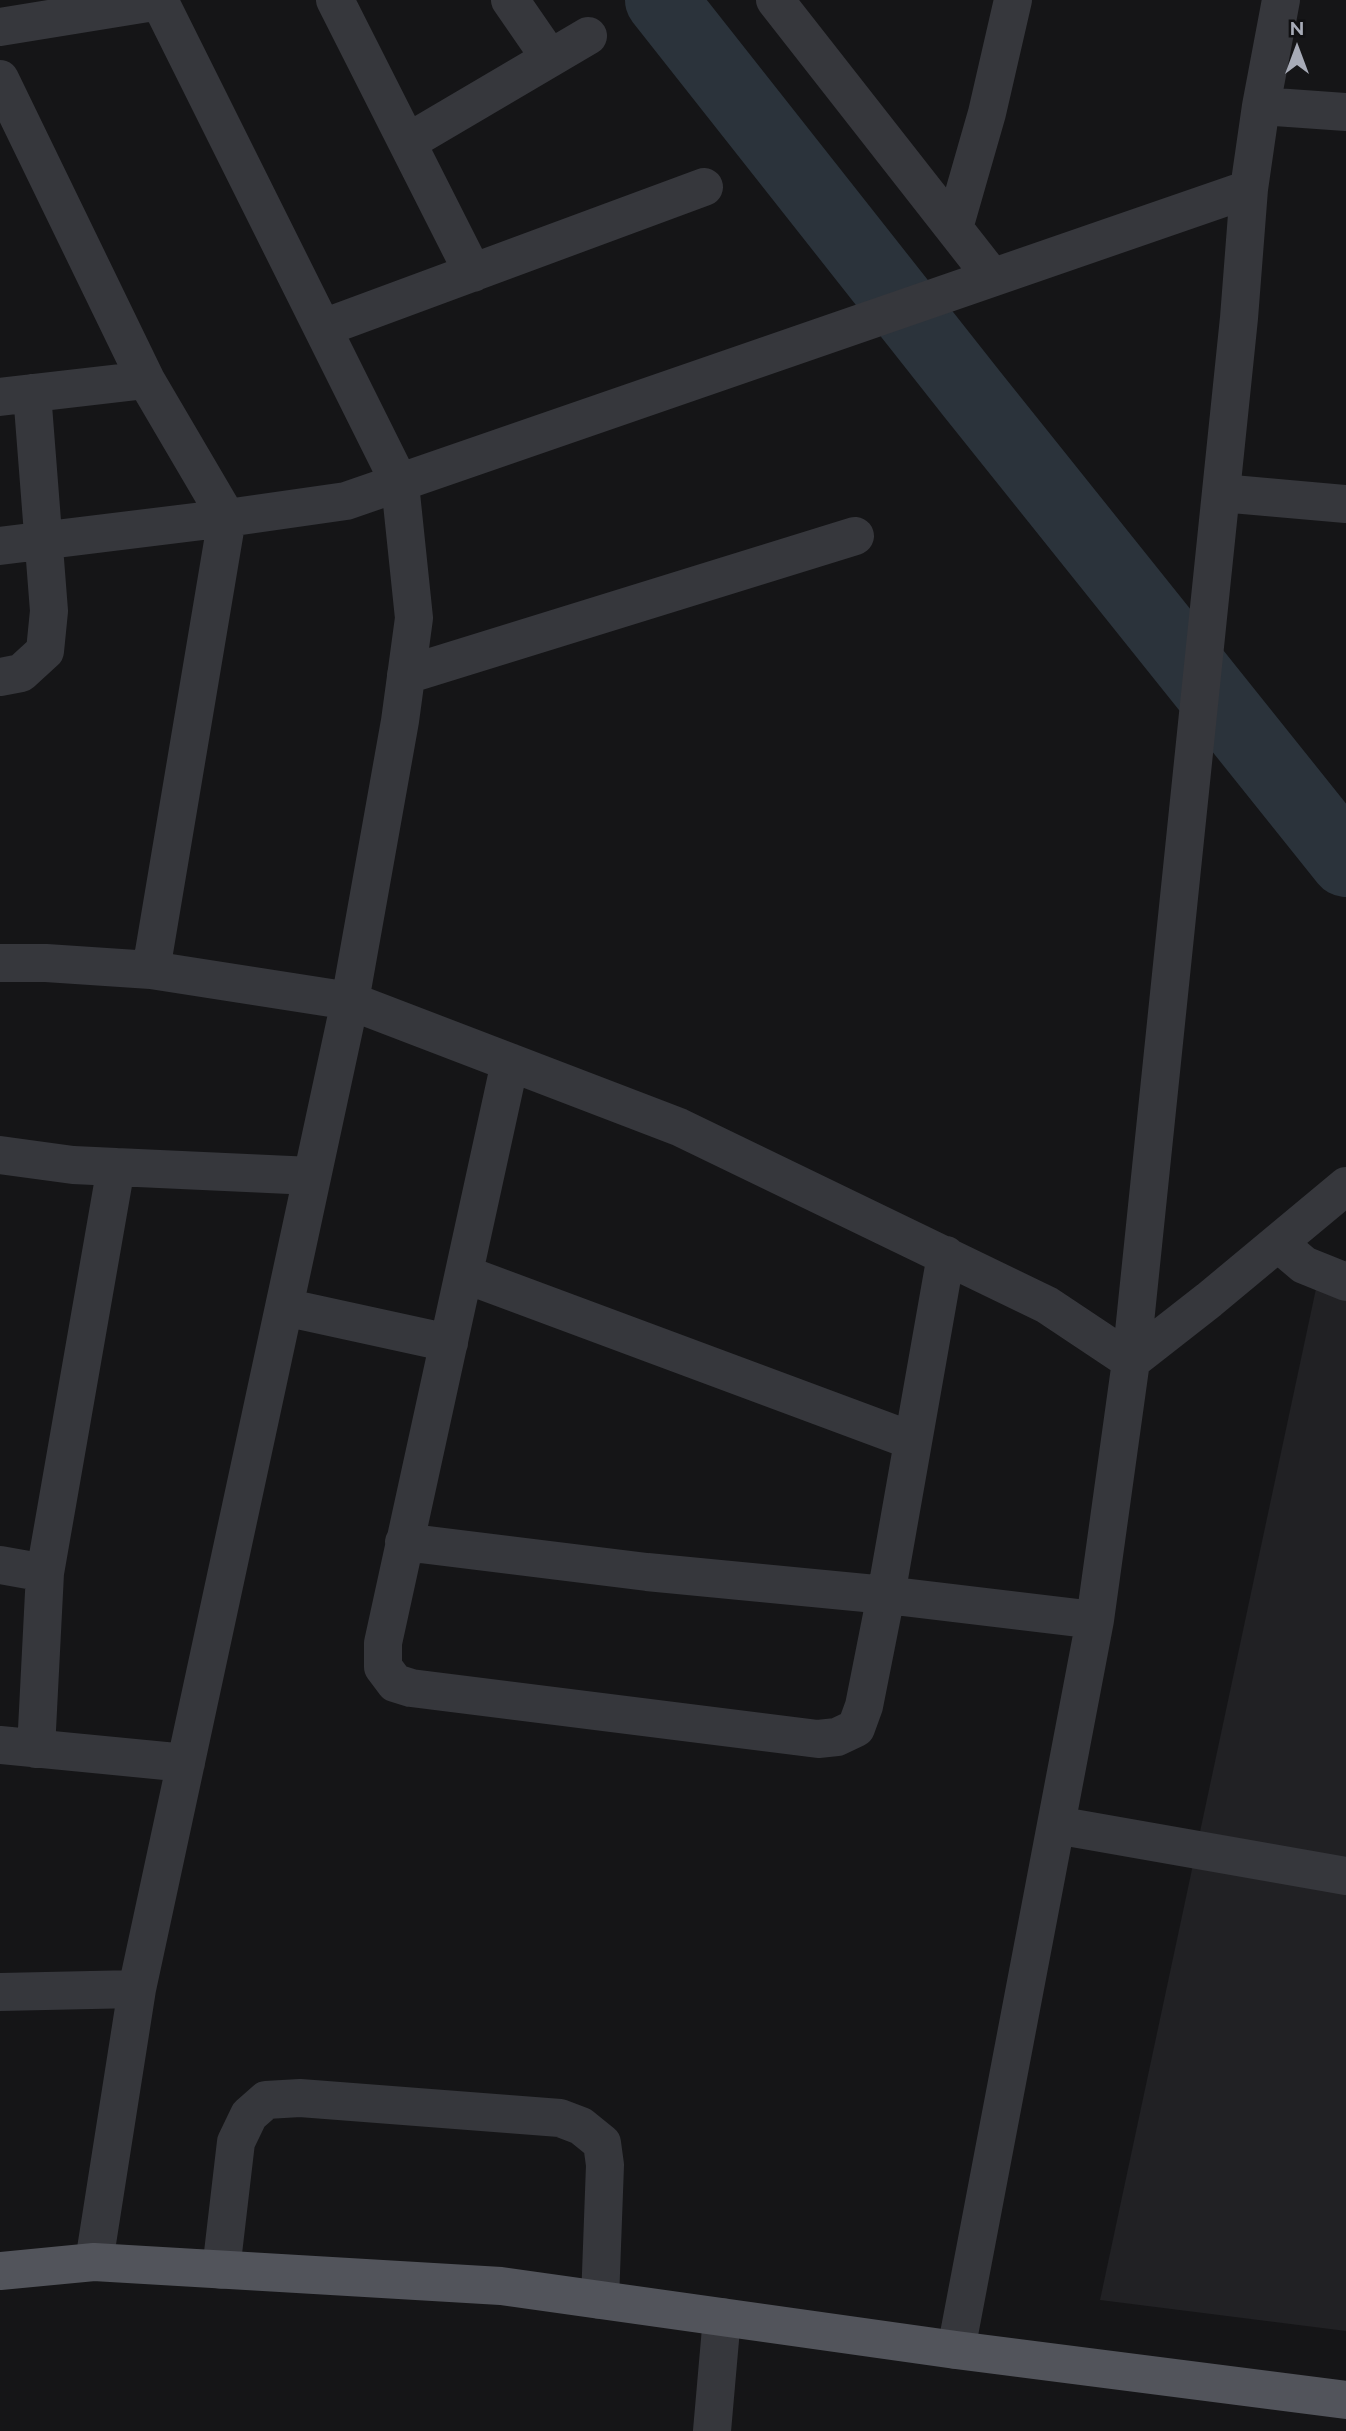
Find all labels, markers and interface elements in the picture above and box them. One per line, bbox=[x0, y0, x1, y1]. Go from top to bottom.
north arrow bbox=[1262, 14, 1332, 84]
text: N bbox=[1290, 17, 1304, 39]

